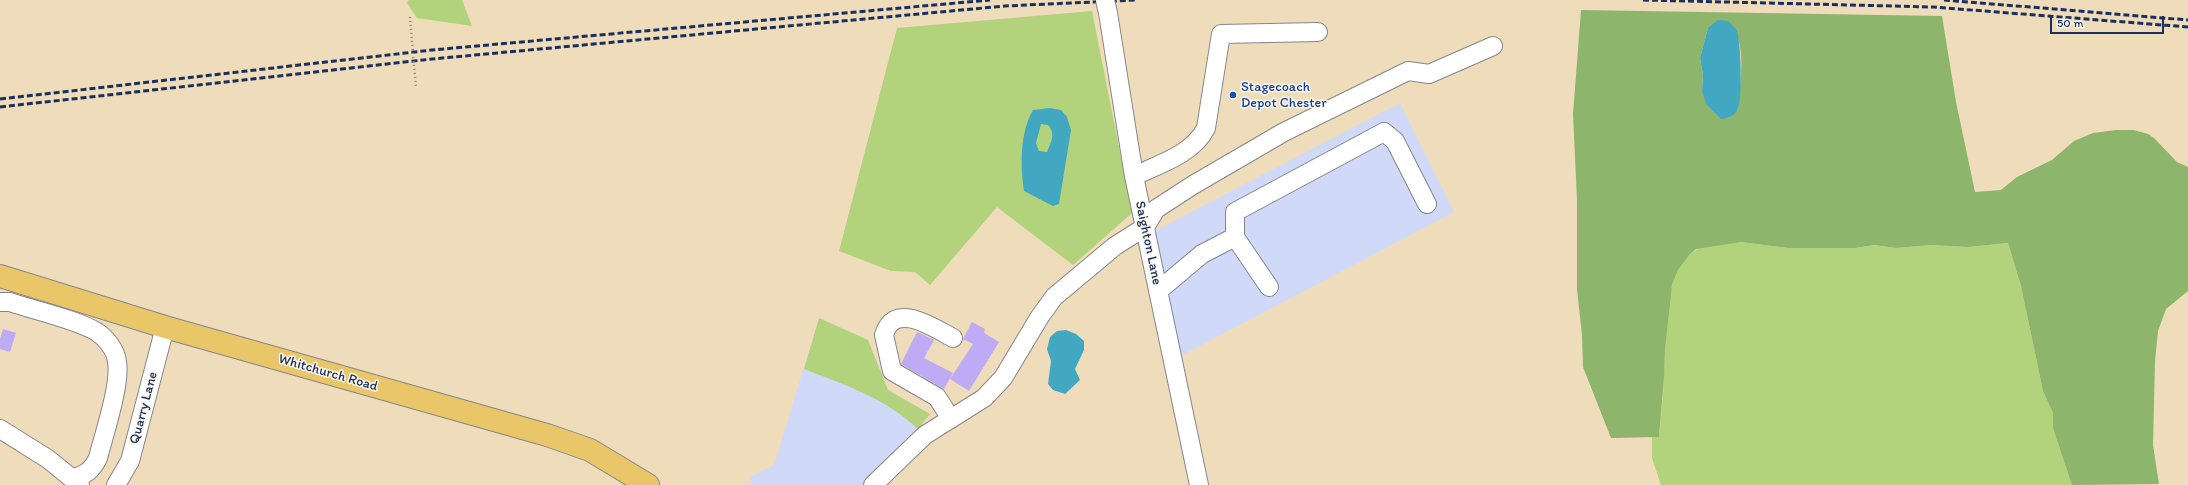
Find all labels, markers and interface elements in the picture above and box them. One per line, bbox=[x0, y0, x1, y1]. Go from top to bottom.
scale bar bbox=[2052, 8, 2166, 34]
text: 50 m bbox=[2057, 16, 2083, 30]
place label: Stagecoach Depot Chester bbox=[1241, 79, 1327, 112]
marker: Stagecoach Depot Chester bbox=[1228, 90, 1238, 100]
street label: Saighton Lane bbox=[1131, 199, 1165, 287]
street label: Whitchurch Road bbox=[276, 351, 380, 395]
street label: Quarry Lane bbox=[126, 370, 162, 446]

